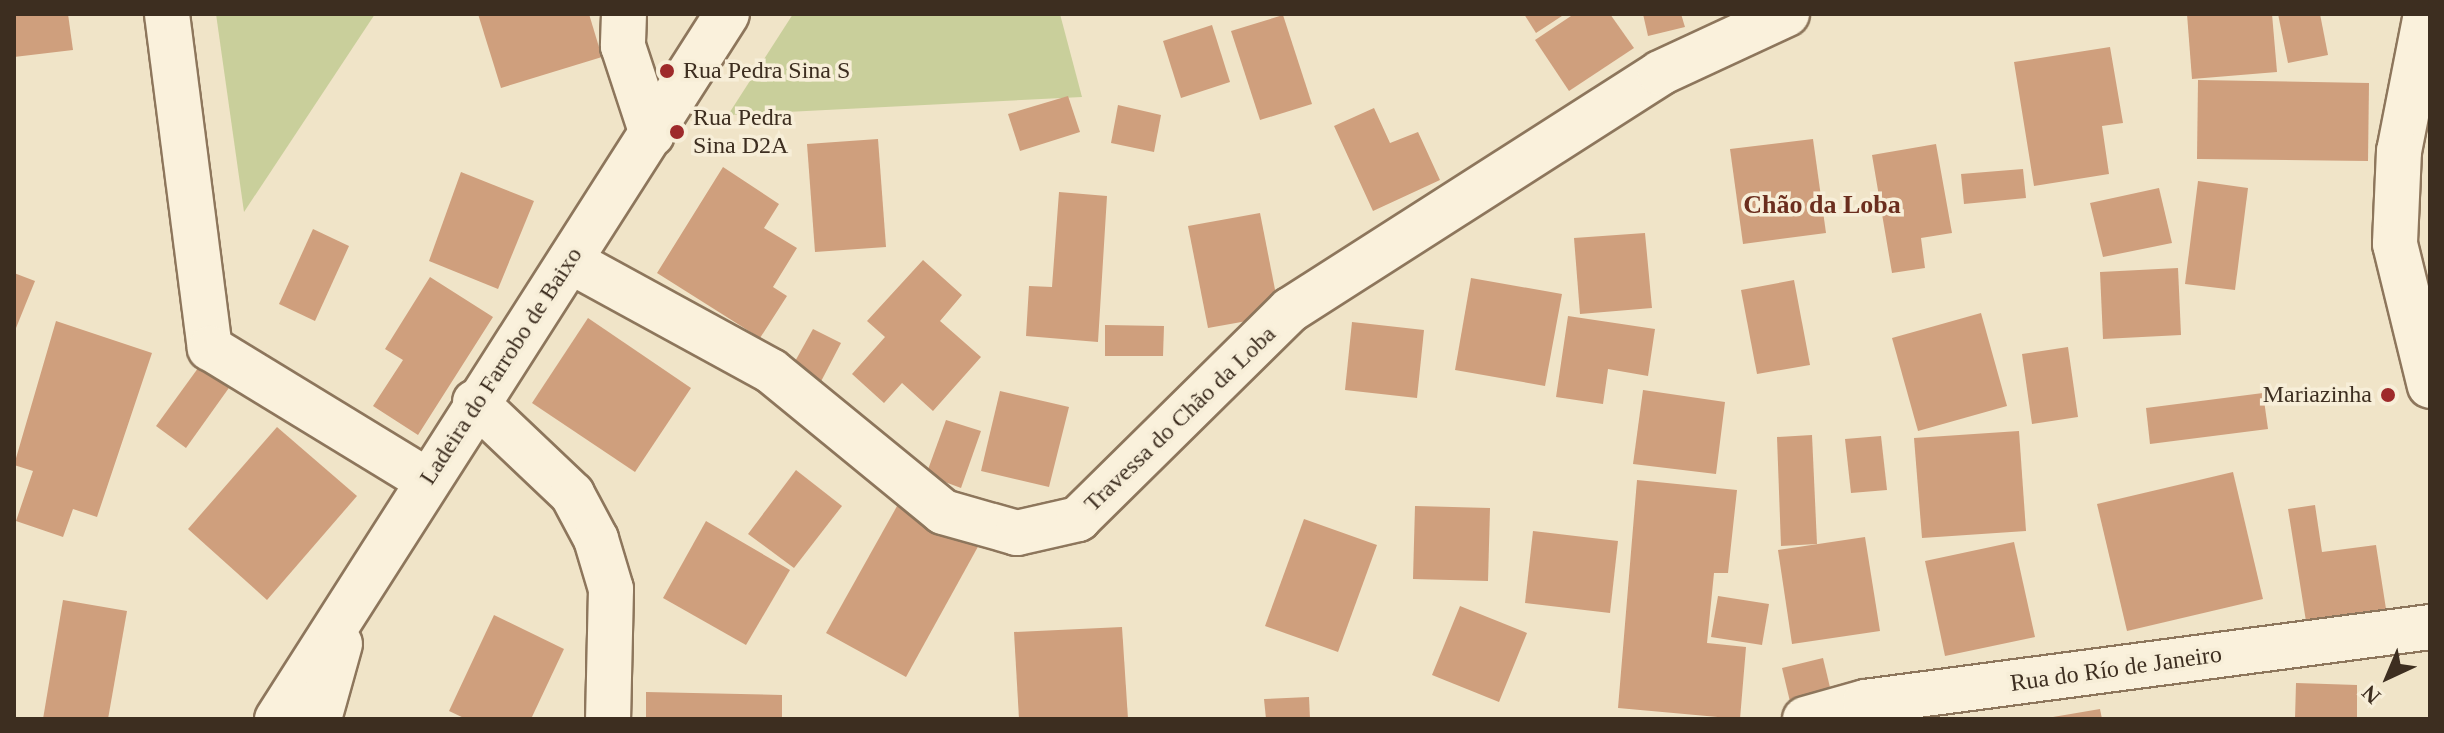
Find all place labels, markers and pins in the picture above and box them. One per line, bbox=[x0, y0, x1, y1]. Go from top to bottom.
place label: Rua Pedra Sina S bbox=[683, 57, 850, 85]
marker: Rua Pedra Sina S bbox=[658, 62, 676, 80]
place label: Rua Pedra Sina D2A bbox=[693, 104, 792, 160]
marker: Rua Pedra Sina D2A bbox=[668, 123, 686, 141]
place label: Mariazinha bbox=[2263, 381, 2372, 409]
marker: Mariazinha bbox=[2379, 386, 2397, 404]

